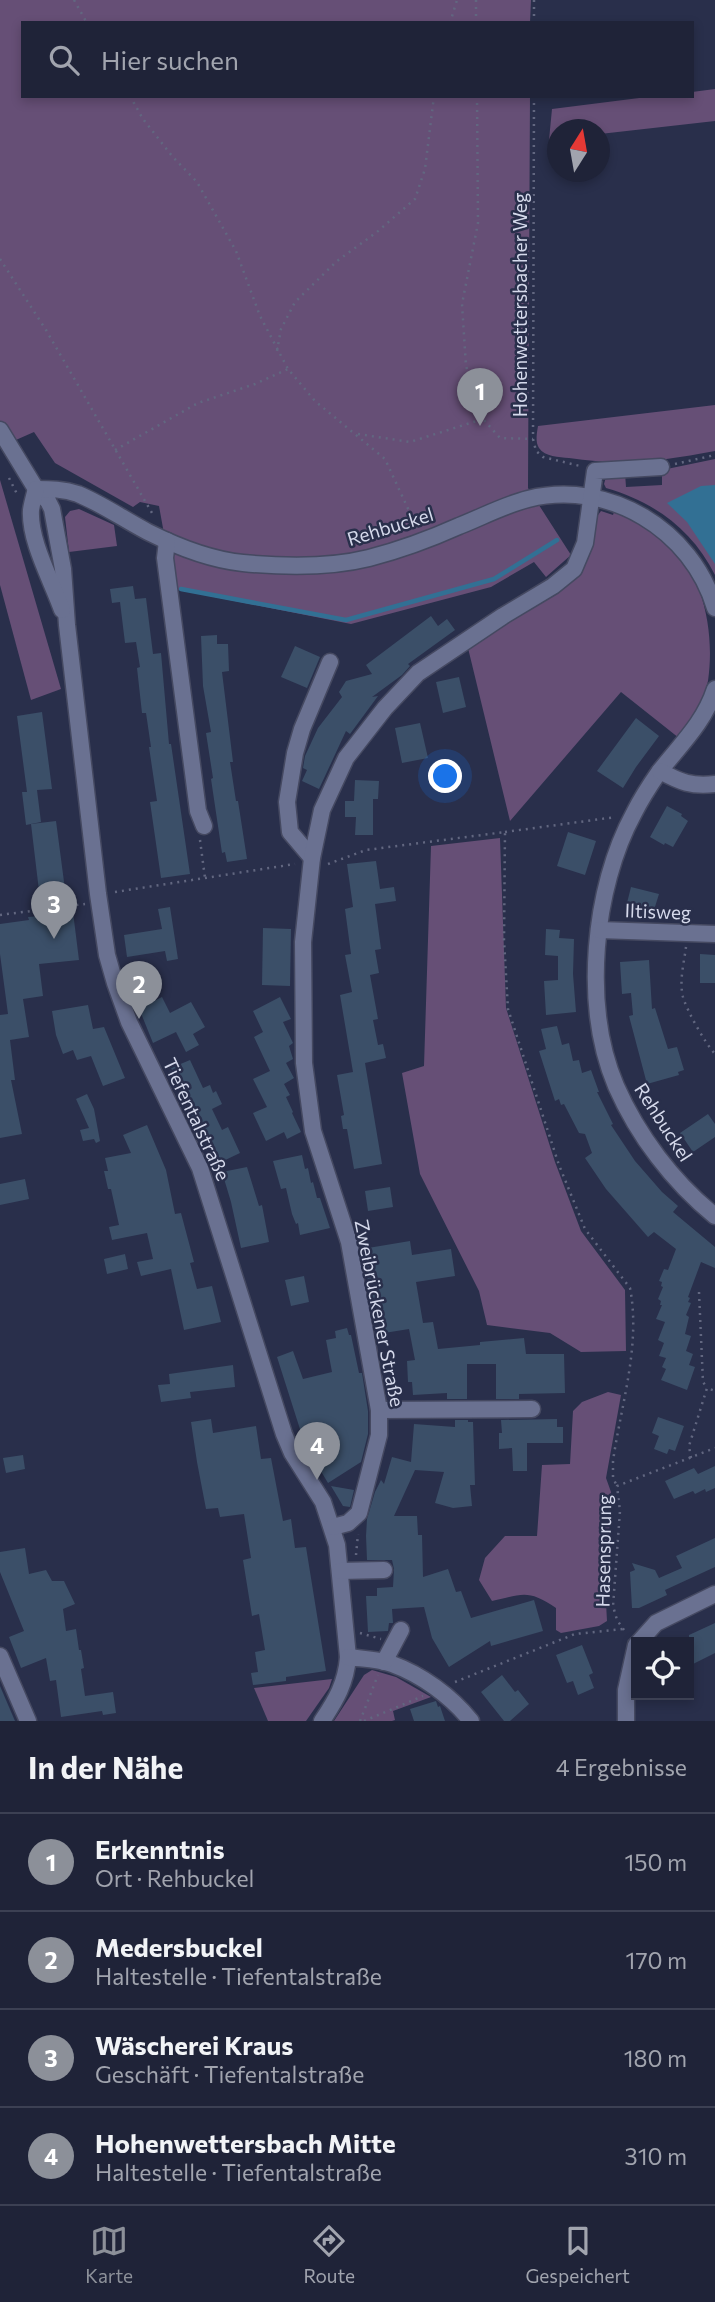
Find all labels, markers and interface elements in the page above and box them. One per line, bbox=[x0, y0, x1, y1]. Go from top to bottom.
search box bbox=[21, 21, 694, 98]
icon: search bbox=[45, 41, 83, 79]
text: Hier suchen bbox=[101, 44, 239, 75]
north arrow bbox=[547, 119, 610, 182]
street label: Hohenwettersbacher Weg bbox=[508, 193, 531, 417]
pin: 1 bbox=[457, 368, 503, 426]
street label: Rehbuckel bbox=[344, 502, 436, 550]
your location bbox=[428, 759, 462, 793]
pin: 3 bbox=[31, 881, 77, 939]
street label: Iltisweg bbox=[624, 898, 692, 924]
pin: 2 bbox=[116, 961, 162, 1019]
street label: Tiefentalstraße bbox=[159, 1054, 235, 1184]
street label: Rehbuckel bbox=[630, 1078, 698, 1166]
street label: Zweibrückener Straße bbox=[351, 1217, 409, 1409]
pin: 4 bbox=[294, 1422, 340, 1480]
street label: Hasensprung bbox=[591, 1494, 615, 1608]
map controls bbox=[631, 1637, 694, 1700]
button: locate bbox=[631, 1637, 694, 1700]
text: In der Nähe bbox=[28, 1748, 183, 1785]
text: 4 Ergebnisse bbox=[556, 1753, 687, 1781]
text: Erkenntnis bbox=[95, 1833, 225, 1864]
text: 1 bbox=[46, 1848, 56, 1876]
text: 150 m bbox=[624, 1848, 687, 1876]
text: Ort · Rehbuckel bbox=[95, 1864, 254, 1892]
text: Medersbuckel bbox=[95, 1931, 263, 1962]
text: 2 bbox=[44, 1946, 58, 1974]
text: 170 m bbox=[626, 1946, 687, 1974]
text: Haltestelle · Tiefentalstraße bbox=[95, 1962, 382, 1990]
text: Wäscherei Kraus bbox=[95, 2029, 293, 2060]
text: 3 bbox=[44, 2044, 58, 2072]
text: 180 m bbox=[624, 2044, 687, 2072]
text: Geschäft · Tiefentalstraße bbox=[95, 2060, 364, 2088]
text: Hohenwettersbach Mitte bbox=[95, 2127, 396, 2158]
text: 4 bbox=[44, 2142, 58, 2170]
text: 310 m bbox=[625, 2142, 687, 2170]
text: Haltestelle · Tiefentalstraße bbox=[95, 2158, 382, 2186]
tab: Karte bbox=[85, 2222, 133, 2287]
tab: Route bbox=[303, 2222, 355, 2287]
tab: Gespeichert bbox=[525, 2222, 630, 2287]

